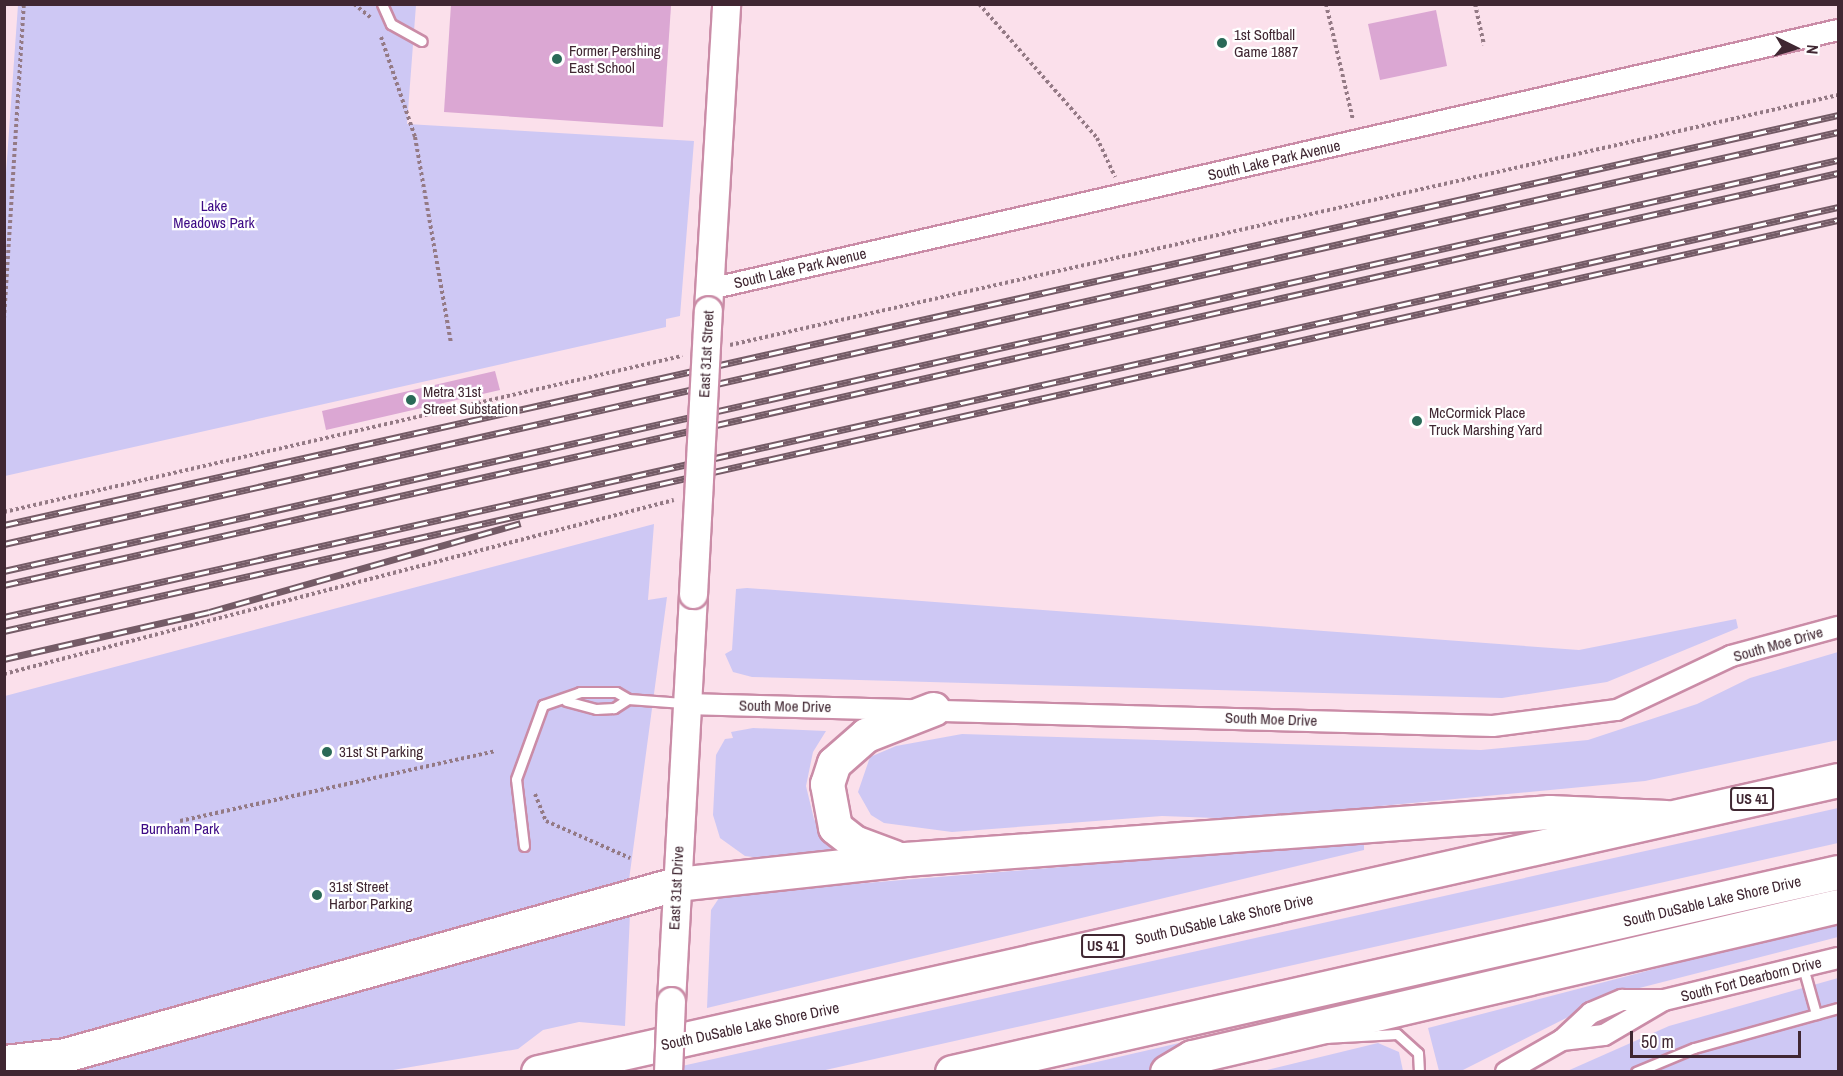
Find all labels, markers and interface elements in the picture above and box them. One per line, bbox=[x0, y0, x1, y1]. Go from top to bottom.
north arrow bbox=[1765, 18, 1825, 78]
place label: 1st Softball Game 1887 bbox=[1234, 25, 1298, 60]
marker: 1st Softball Game 1887 bbox=[1215, 36, 1229, 50]
place label: Former Pershing East School bbox=[569, 41, 661, 76]
text: N bbox=[1802, 44, 1824, 55]
marker: Former Pershing East School bbox=[550, 52, 564, 66]
street label: South Lake Park Avenue bbox=[1206, 136, 1342, 184]
park label: Lake Meadows Park bbox=[173, 196, 255, 231]
street label: South Lake Park Avenue bbox=[732, 244, 868, 292]
street label: East 31st Street bbox=[695, 310, 717, 398]
place label: Metra 31st Street Substation bbox=[423, 382, 518, 417]
marker: Metra 31st Street Substation bbox=[404, 393, 418, 407]
place label: McCormick Place Truck Marshing Yard bbox=[1429, 403, 1542, 438]
marker: McCormick Place Truck Marshing Yard bbox=[1410, 414, 1424, 428]
street label: South Moe Drive bbox=[1731, 623, 1825, 665]
street label: South Moe Drive bbox=[739, 696, 831, 716]
street label: South Moe Drive bbox=[1225, 708, 1317, 730]
place label: 31st St Parking bbox=[339, 743, 423, 761]
marker: 31st St Parking bbox=[320, 745, 334, 759]
road number: US 41 bbox=[1730, 788, 1774, 810]
park label: Burnham Park bbox=[141, 820, 219, 838]
street label: East 31st Drive bbox=[665, 846, 687, 930]
street label: South DuSable Lake Shore Drive bbox=[1621, 872, 1803, 930]
place label: 31st Street Harbor Parking bbox=[329, 877, 412, 912]
marker: 31st Street Harbor Parking bbox=[310, 888, 324, 902]
street label: South DuSable Lake Shore Drive bbox=[1133, 890, 1315, 948]
road number: US 41 bbox=[1080, 935, 1126, 957]
street label: South Fort Dearborn Drive bbox=[1679, 953, 1823, 1005]
street label: South DuSable Lake Shore Drive bbox=[659, 998, 841, 1054]
scale bar bbox=[1633, 1019, 1804, 1057]
text: 50 m bbox=[1641, 1029, 1674, 1054]

